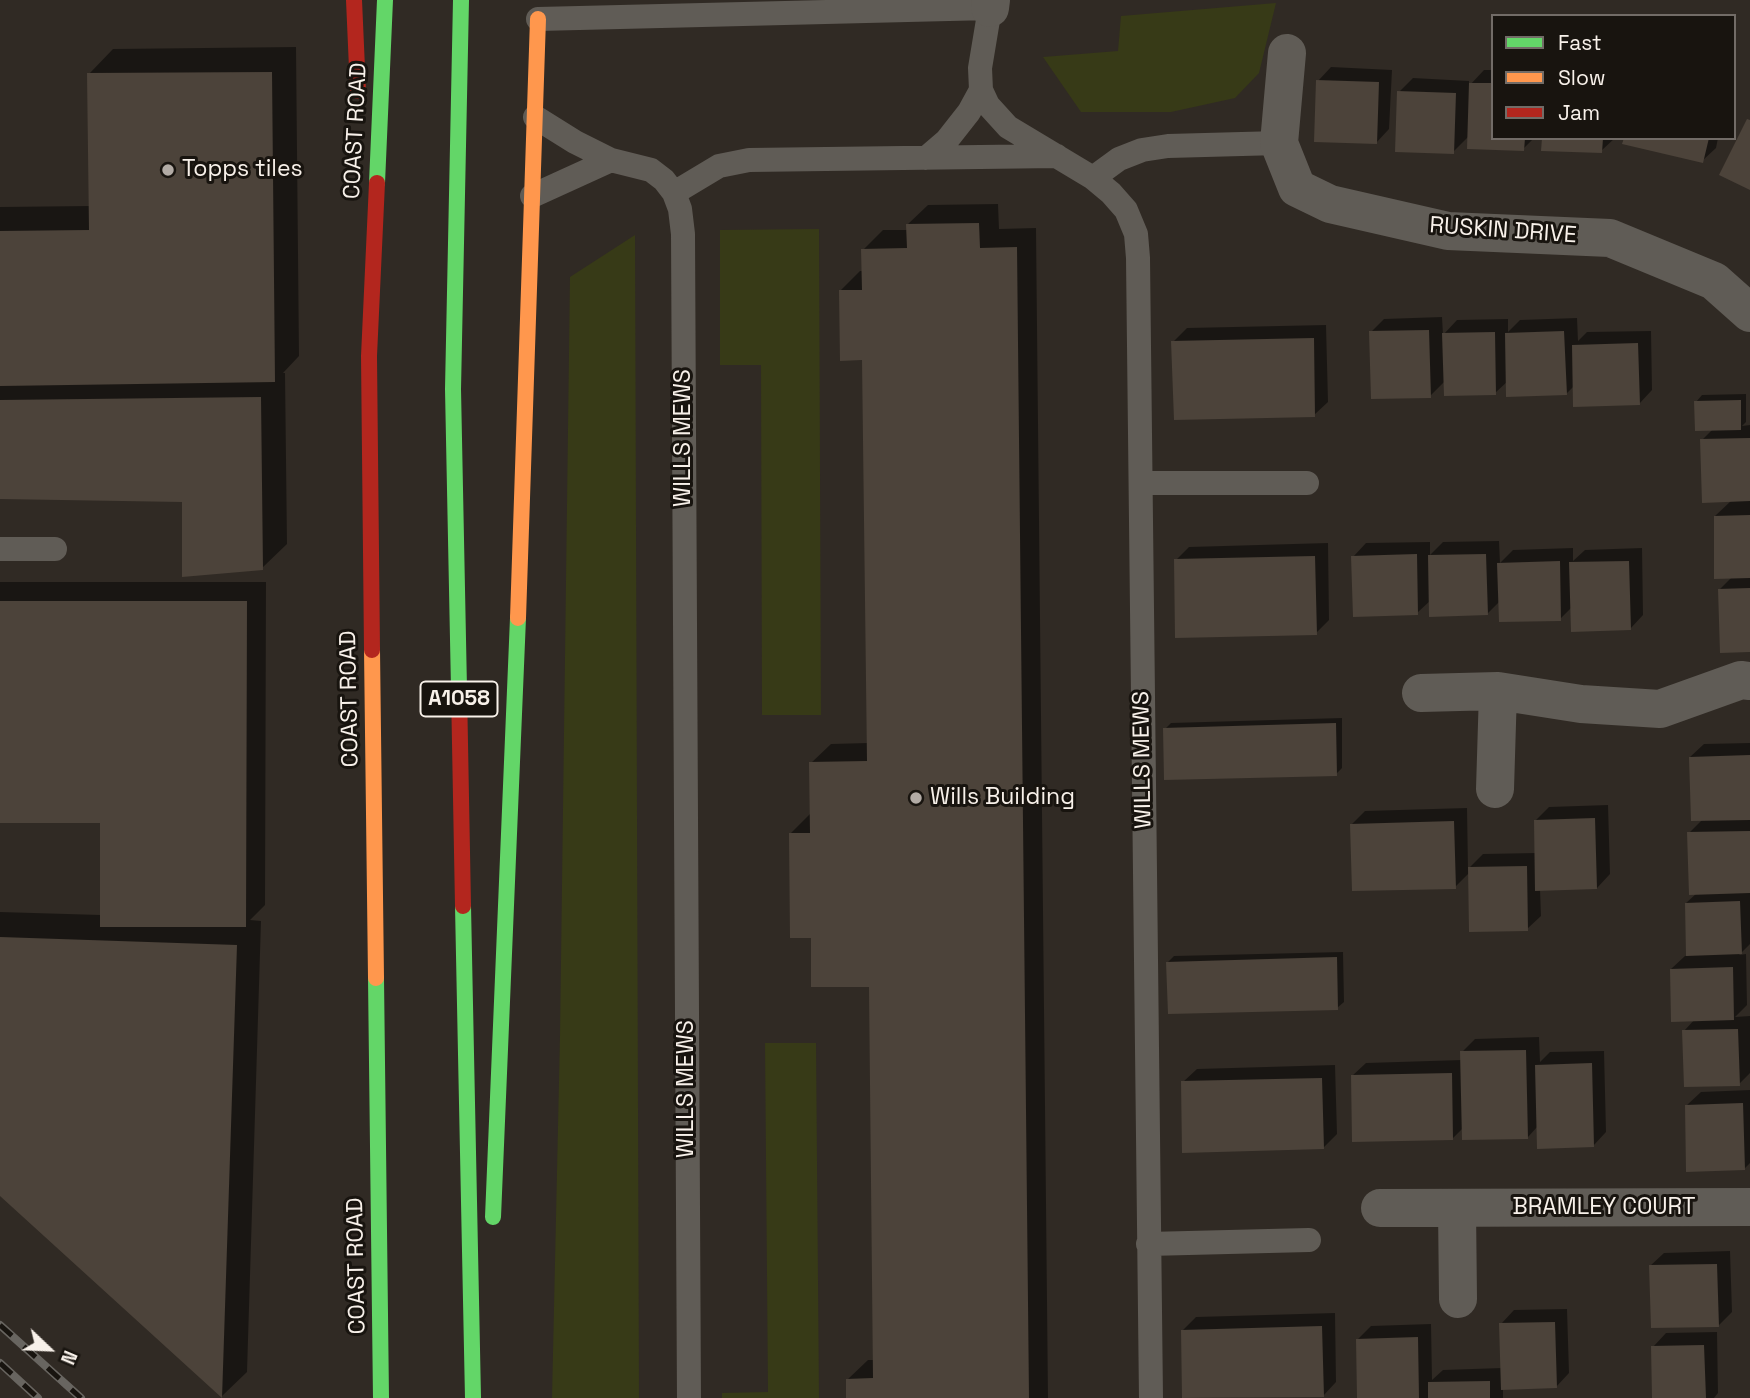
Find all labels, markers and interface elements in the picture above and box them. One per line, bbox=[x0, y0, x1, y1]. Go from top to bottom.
legend bbox=[1491, 14, 1736, 140]
text: Fast bbox=[1558, 29, 1602, 56]
street label: COAST ROAD bbox=[339, 62, 373, 200]
text: Slow bbox=[1558, 64, 1606, 91]
text: Jam bbox=[1558, 99, 1600, 126]
place label: Topps tiles bbox=[182, 156, 303, 184]
marker: Topps tiles bbox=[160, 162, 176, 178]
street label: RUSKIN DRIVE bbox=[1429, 212, 1577, 250]
street label: WILLS MEWS bbox=[670, 369, 698, 507]
street label: COAST ROAD bbox=[335, 630, 365, 768]
road number: A1058 bbox=[420, 682, 498, 716]
street label: WILLS MEWS bbox=[1128, 691, 1158, 829]
place label: Wills Building bbox=[930, 784, 1075, 812]
marker: Wills Building bbox=[908, 790, 924, 806]
street label: WILLS MEWS bbox=[673, 1020, 701, 1158]
street label: BRAMLEY COURT bbox=[1513, 1194, 1695, 1222]
street label: COAST ROAD bbox=[342, 1197, 372, 1335]
north arrow bbox=[14, 1314, 84, 1384]
text: N bbox=[55, 1347, 83, 1368]

